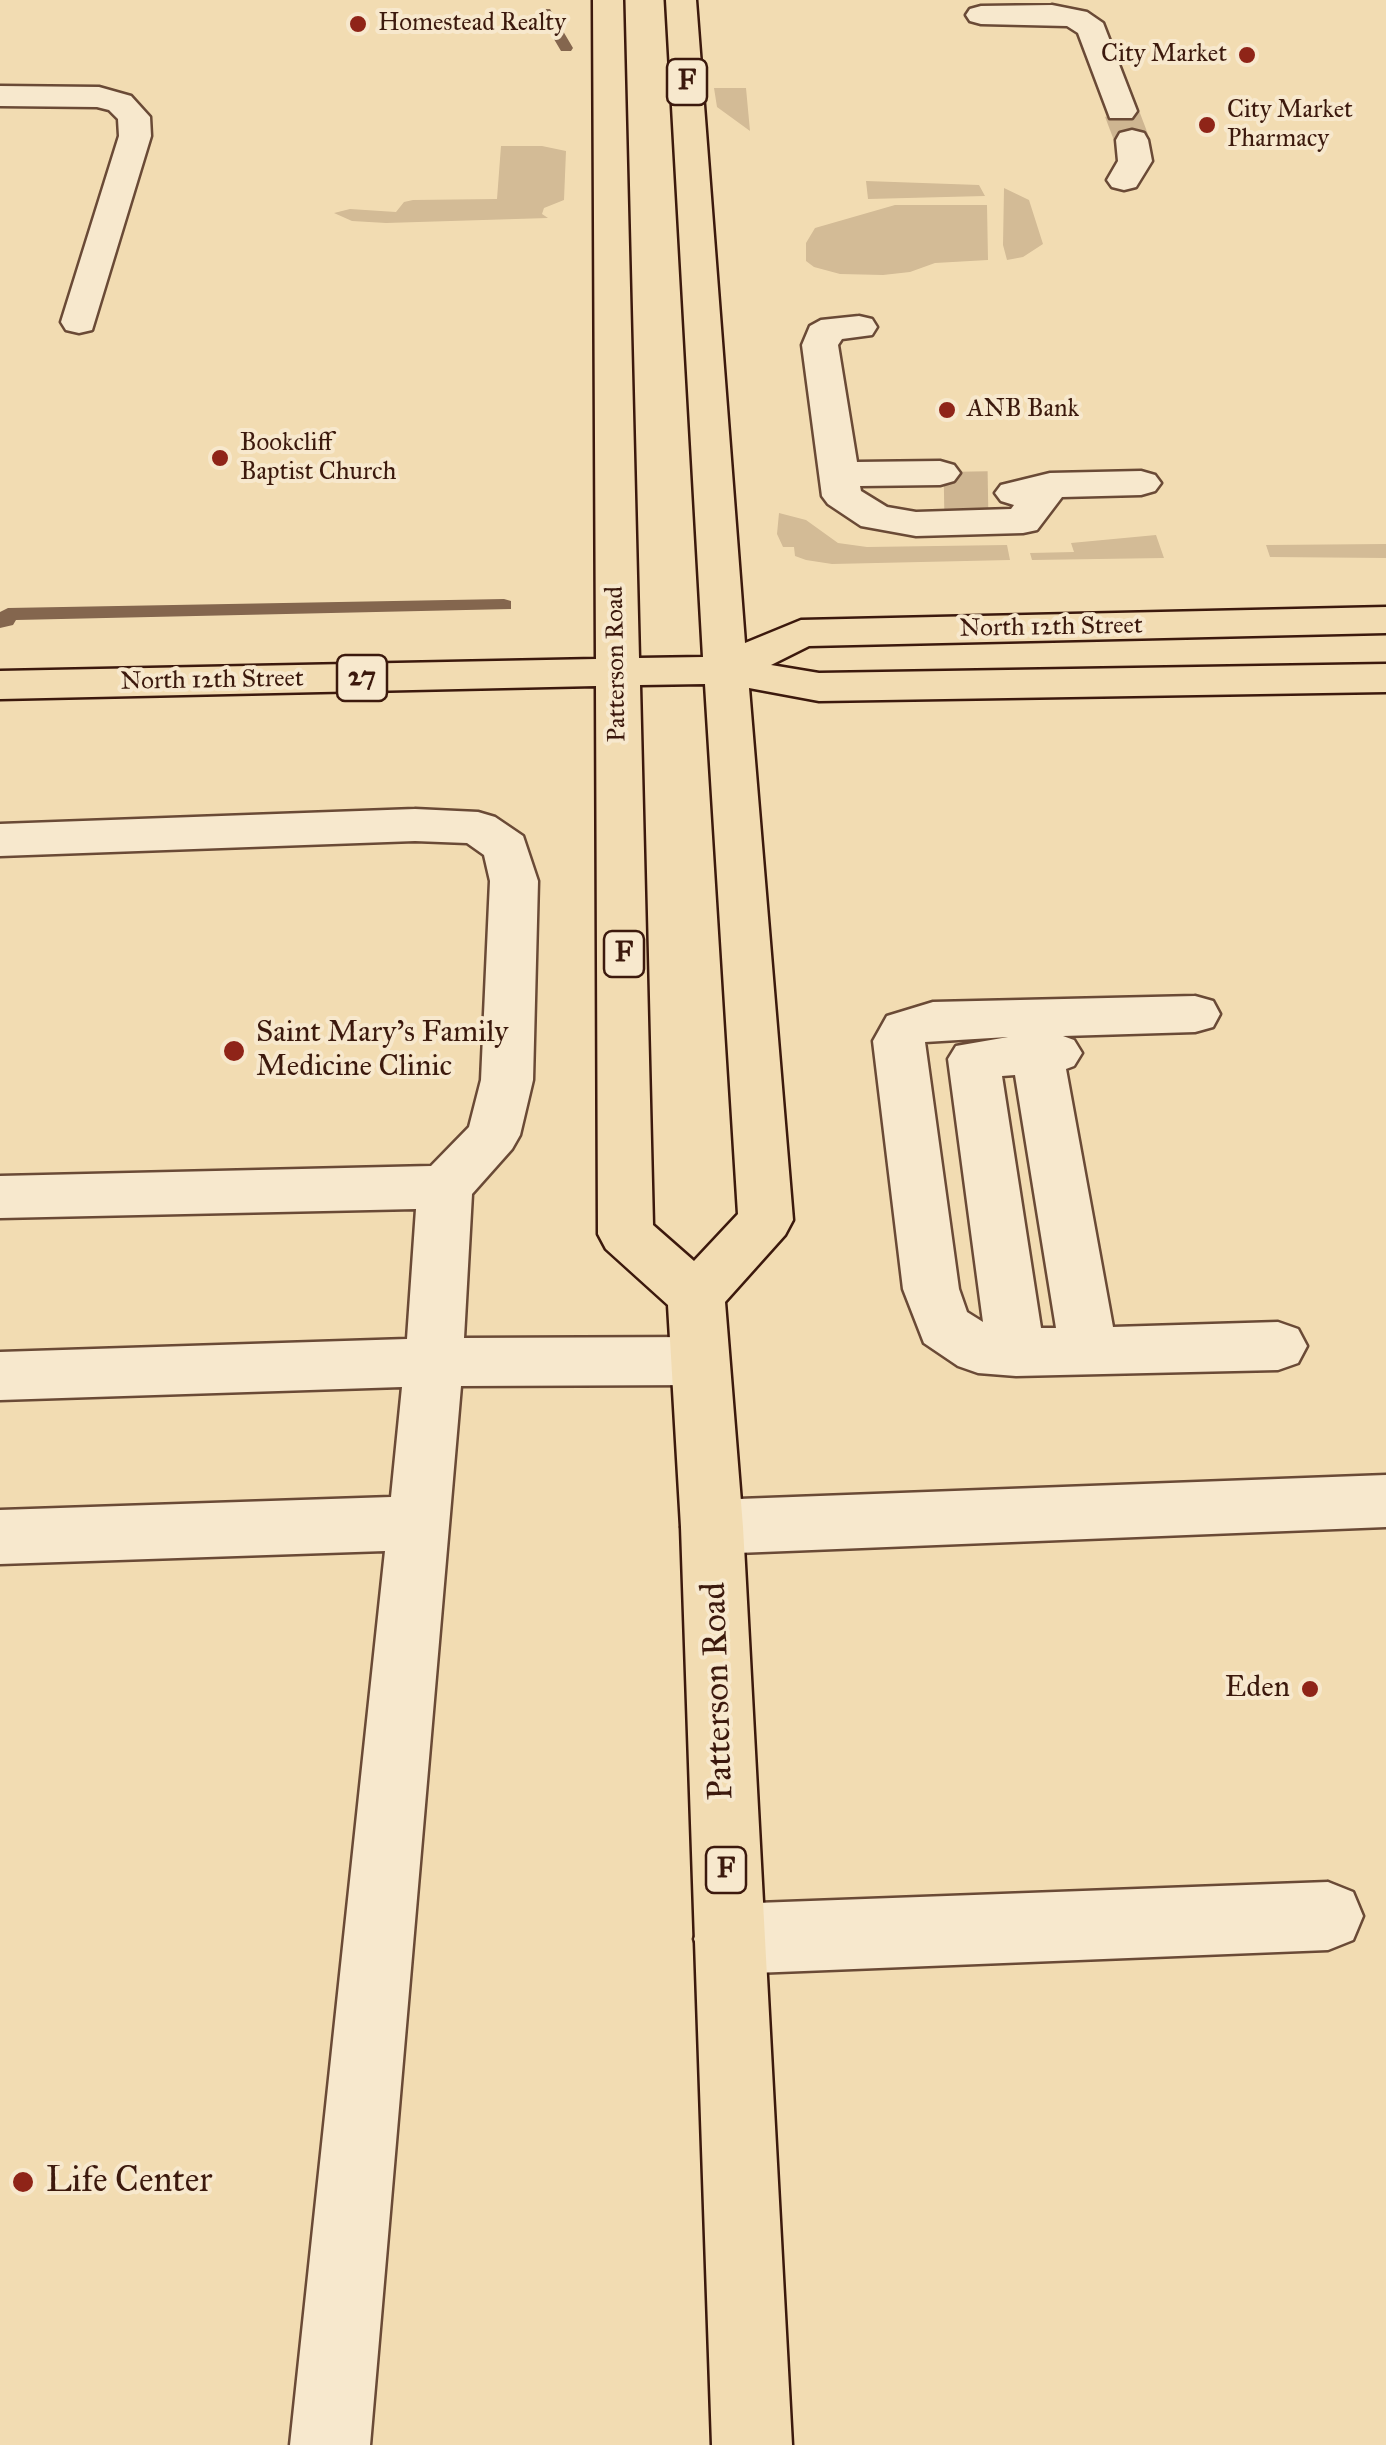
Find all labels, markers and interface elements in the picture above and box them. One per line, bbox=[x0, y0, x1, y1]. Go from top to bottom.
place label: Homestead Realty bbox=[378, 9, 566, 39]
marker: Homestead Realty bbox=[347, 13, 369, 35]
place label: City Market bbox=[1101, 40, 1227, 70]
marker: City Market bbox=[1236, 44, 1258, 66]
road number: F bbox=[667, 59, 707, 105]
place label: City Market Pharmacy bbox=[1227, 96, 1353, 155]
marker: City Market Pharmacy bbox=[1196, 114, 1218, 136]
place label: ANB Bank bbox=[967, 395, 1079, 425]
marker: ANB Bank bbox=[936, 399, 958, 421]
place label: Bookcliff Baptist Church bbox=[240, 429, 396, 488]
marker: Bookcliff Baptist Church bbox=[209, 447, 231, 469]
street label: Patterson Road bbox=[601, 586, 633, 742]
street label: North 12th Street bbox=[959, 611, 1143, 645]
road number: 27 bbox=[337, 655, 387, 701]
street label: North 12th Street bbox=[120, 664, 304, 698]
road number: F bbox=[604, 931, 644, 977]
place label: Saint Mary's Family Medicine Clinic bbox=[256, 1016, 508, 1086]
marker: Saint Mary's Family Medicine Clinic bbox=[221, 1038, 247, 1064]
street label: Patterson Road bbox=[694, 1581, 744, 1801]
place label: Eden bbox=[1225, 1671, 1290, 1707]
marker: Eden bbox=[1299, 1678, 1321, 1700]
road number: F bbox=[706, 1847, 746, 1893]
place label: Life Center bbox=[46, 2161, 212, 2203]
marker: Life Center bbox=[10, 2169, 36, 2195]

